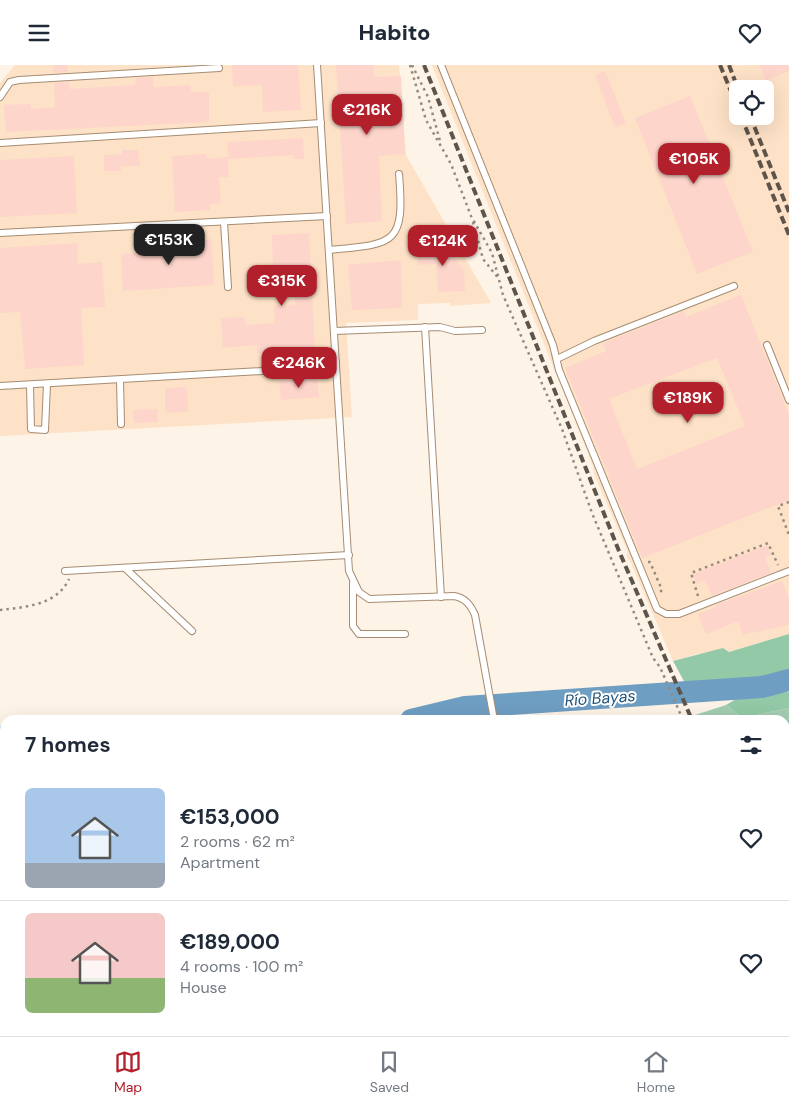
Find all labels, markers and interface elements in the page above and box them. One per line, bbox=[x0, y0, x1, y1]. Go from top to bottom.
text: Habito bbox=[358, 18, 431, 47]
icon: menu bbox=[25, 19, 53, 47]
icon: heart bbox=[736, 19, 764, 47]
map controls bbox=[729, 80, 774, 125]
button: locate bbox=[729, 80, 774, 125]
pin: €216K bbox=[332, 93, 402, 136]
text: €216K bbox=[343, 99, 391, 120]
pin: €105K bbox=[659, 143, 729, 185]
text: €105K bbox=[669, 148, 719, 169]
pin: €153K bbox=[134, 223, 204, 266]
pin: €124K bbox=[408, 225, 478, 267]
text: €153K bbox=[145, 229, 193, 250]
text: €124K bbox=[419, 230, 467, 251]
pin: €315K bbox=[247, 265, 317, 307]
text: €315K bbox=[258, 270, 306, 291]
pin: €246K bbox=[264, 347, 334, 389]
text: €246K bbox=[273, 352, 325, 373]
pin: €189K bbox=[653, 381, 723, 424]
text: €189K bbox=[664, 387, 712, 408]
water label: Río Bayas bbox=[564, 685, 636, 711]
text: 7 homes bbox=[25, 731, 111, 759]
icon: filters bbox=[737, 731, 765, 759]
text: €153,000 bbox=[180, 803, 279, 831]
icon: home bbox=[65, 808, 125, 868]
icon: heart bbox=[737, 824, 765, 852]
text: 2 rooms · 62 m² bbox=[180, 831, 295, 852]
text: Apartment bbox=[180, 852, 260, 873]
text: €189,000 bbox=[180, 928, 280, 956]
icon: home bbox=[65, 933, 125, 993]
icon: heart bbox=[737, 949, 765, 977]
text: 4 rooms · 100 m² bbox=[180, 956, 303, 977]
text: House bbox=[180, 977, 227, 998]
tab: Map bbox=[114, 1048, 142, 1096]
tab: Saved bbox=[370, 1048, 409, 1096]
tab: Home bbox=[637, 1048, 675, 1096]

